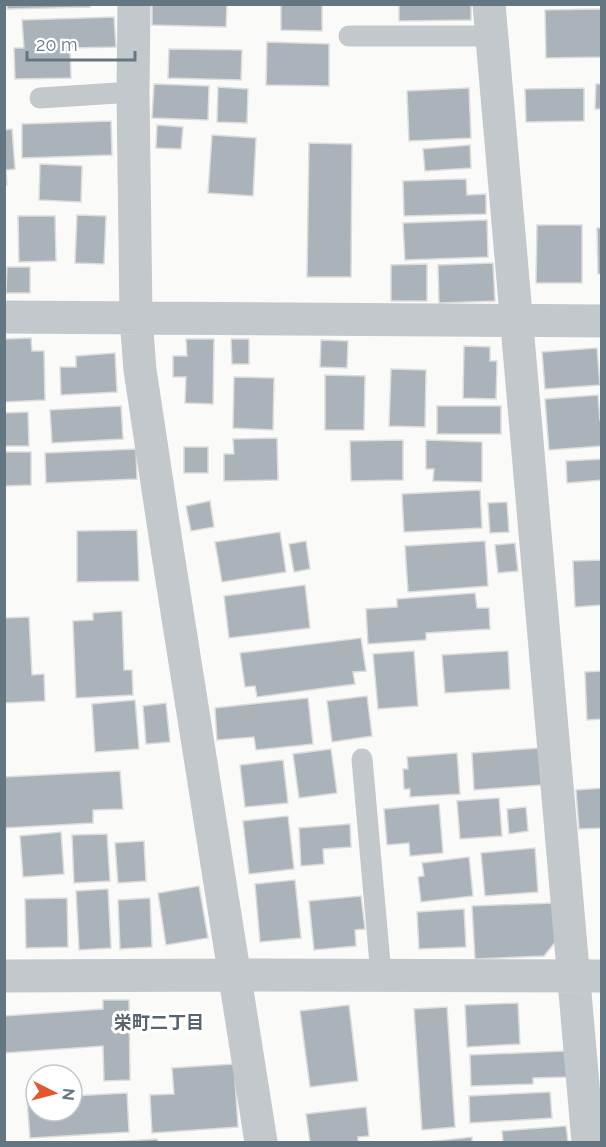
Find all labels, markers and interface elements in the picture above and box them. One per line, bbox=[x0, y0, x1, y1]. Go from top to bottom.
scale bar bbox=[27, 24, 135, 62]
text: 20 m bbox=[36, 34, 78, 55]
district label: 栄町二丁目 bbox=[114, 1012, 204, 1033]
north arrow bbox=[24, 1063, 84, 1123]
text: N bbox=[58, 1087, 79, 1102]

